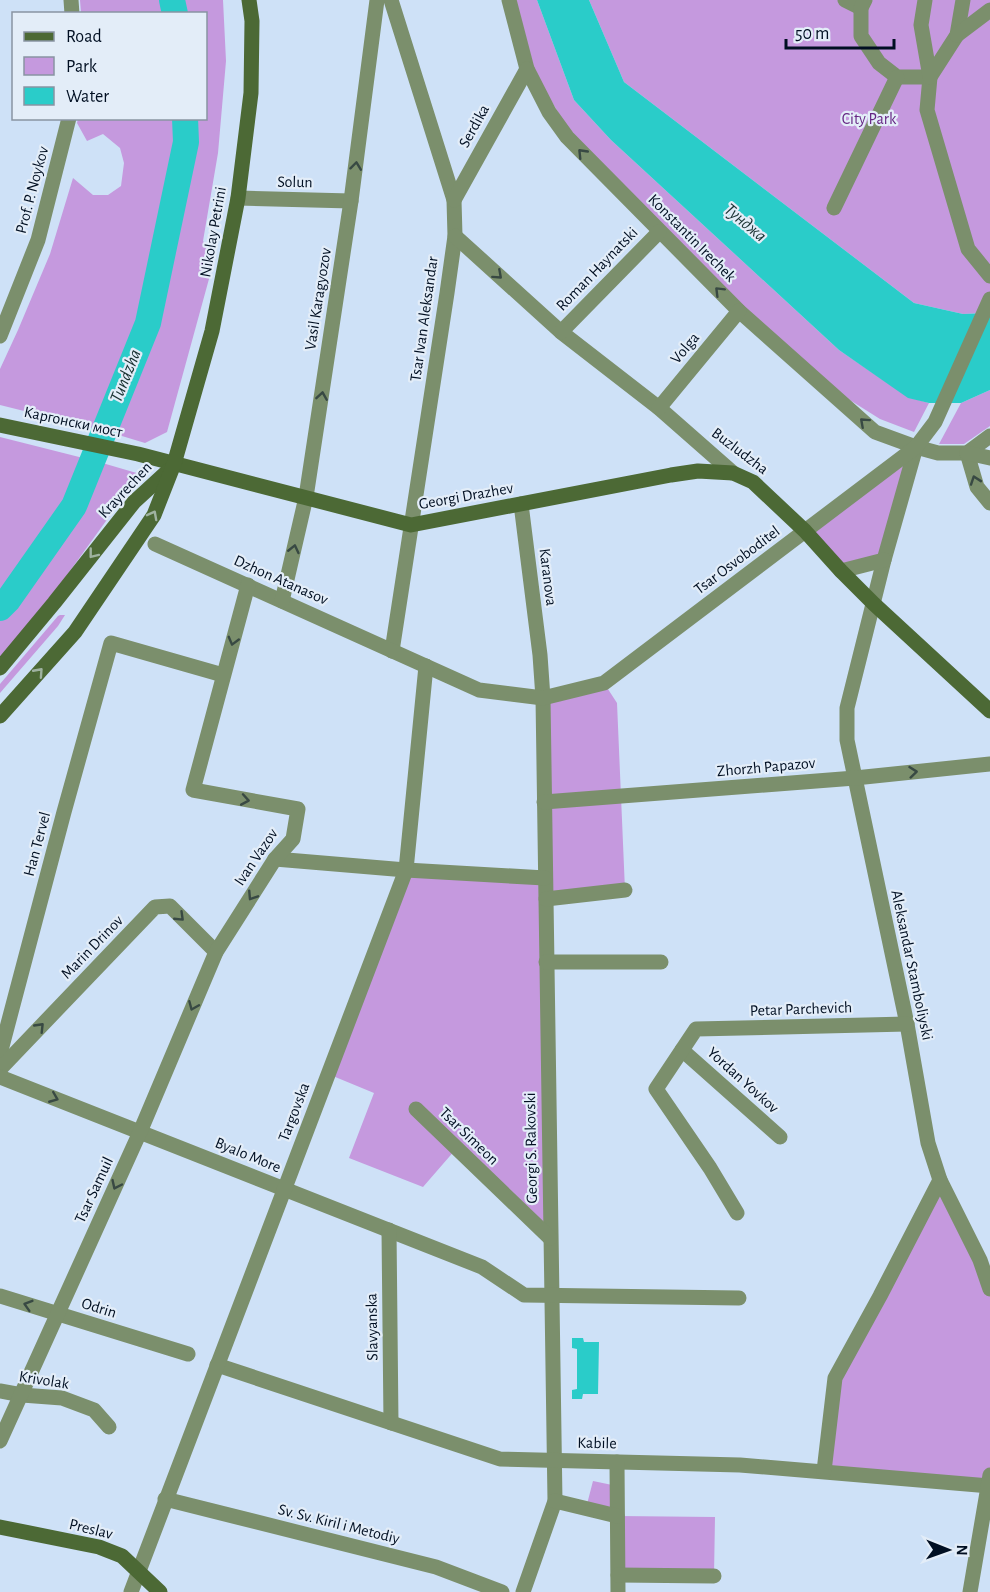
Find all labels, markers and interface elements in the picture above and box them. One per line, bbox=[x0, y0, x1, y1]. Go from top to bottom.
legend bbox=[12, 12, 207, 120]
scale bar bbox=[786, 12, 894, 50]
text: 50 m bbox=[795, 25, 829, 43]
text: Road bbox=[66, 28, 102, 46]
text: Park bbox=[66, 58, 98, 76]
text: Water bbox=[66, 88, 109, 106]
street label: Serdika bbox=[456, 102, 492, 150]
park label: City Park bbox=[842, 111, 897, 128]
street label: Prof. P. Noykov bbox=[13, 144, 52, 236]
one-way arrow bbox=[578, 149, 589, 159]
one-way arrow bbox=[349, 161, 362, 171]
street label: Solun bbox=[277, 174, 313, 190]
street label: Nikolay Petrini bbox=[197, 186, 230, 279]
street label: Konstantin Irechek bbox=[645, 191, 739, 285]
water label: Тунджа bbox=[721, 200, 769, 246]
street label: Roman Haynatski bbox=[553, 224, 641, 315]
street label: Vasil Karagyozov bbox=[302, 247, 335, 351]
street label: Tsar Ivan Aleksandar bbox=[407, 255, 441, 383]
one-way arrow bbox=[491, 268, 502, 279]
one-way arrow bbox=[716, 288, 727, 299]
street label: Volga bbox=[668, 329, 702, 367]
water label: Tundzha bbox=[107, 347, 145, 405]
one-way arrow bbox=[315, 391, 327, 401]
street label: Каргонски мост bbox=[22, 404, 124, 440]
one-way arrow bbox=[860, 418, 871, 429]
street label: Buzludzha bbox=[709, 425, 771, 477]
street label: Krayrechen bbox=[95, 459, 156, 522]
one-way arrow bbox=[970, 475, 983, 485]
street label: Georgi Drazhev bbox=[418, 480, 515, 512]
one-way arrow bbox=[146, 511, 157, 521]
street label: Tsar Osvoboditel bbox=[691, 523, 783, 597]
one-way arrow bbox=[287, 544, 300, 554]
one-way arrow bbox=[89, 547, 100, 558]
street label: Karanova bbox=[537, 547, 559, 607]
street label: Dzhon Atanasov bbox=[232, 552, 331, 608]
one-way arrow bbox=[227, 636, 240, 646]
one-way arrow bbox=[32, 669, 43, 679]
street label: Zhorzh Papazov bbox=[716, 755, 816, 779]
one-way arrow bbox=[909, 766, 918, 779]
one-way arrow bbox=[241, 793, 250, 805]
street label: Han Tervel bbox=[21, 810, 53, 878]
street label: Ivan Vazov bbox=[231, 825, 281, 888]
street label: Aleksandar Stamboliyski bbox=[887, 888, 936, 1042]
one-way arrow bbox=[248, 889, 259, 900]
one-way arrow bbox=[173, 909, 184, 920]
street label: Marin Drinov bbox=[58, 912, 126, 982]
one-way arrow bbox=[188, 999, 200, 1010]
street label: Petar Parchevich bbox=[750, 999, 852, 1019]
one-way arrow bbox=[33, 1023, 44, 1034]
street label: Yordan Yovkov bbox=[704, 1044, 782, 1116]
street label: Targovska bbox=[275, 1080, 313, 1144]
one-way arrow bbox=[48, 1091, 59, 1103]
street label: Georgi S. Rakovski bbox=[522, 1092, 540, 1204]
street label: Tsar Simeon bbox=[436, 1104, 502, 1168]
street label: Byalo More bbox=[212, 1135, 283, 1176]
street label: Tsar Samuil bbox=[72, 1154, 116, 1226]
one-way arrow bbox=[111, 1179, 123, 1190]
street label: Slavyanska bbox=[363, 1293, 382, 1361]
street label: Odrin bbox=[80, 1295, 118, 1321]
one-way arrow bbox=[23, 1300, 34, 1312]
street label: Krivolak bbox=[18, 1368, 71, 1392]
street label: Kabile bbox=[577, 1435, 617, 1451]
street label: Sv. Sv. Kiril i Metodiy bbox=[276, 1501, 402, 1548]
street label: Preslav bbox=[67, 1516, 115, 1542]
north arrow bbox=[918, 1520, 978, 1580]
text: N bbox=[954, 1545, 970, 1556]

